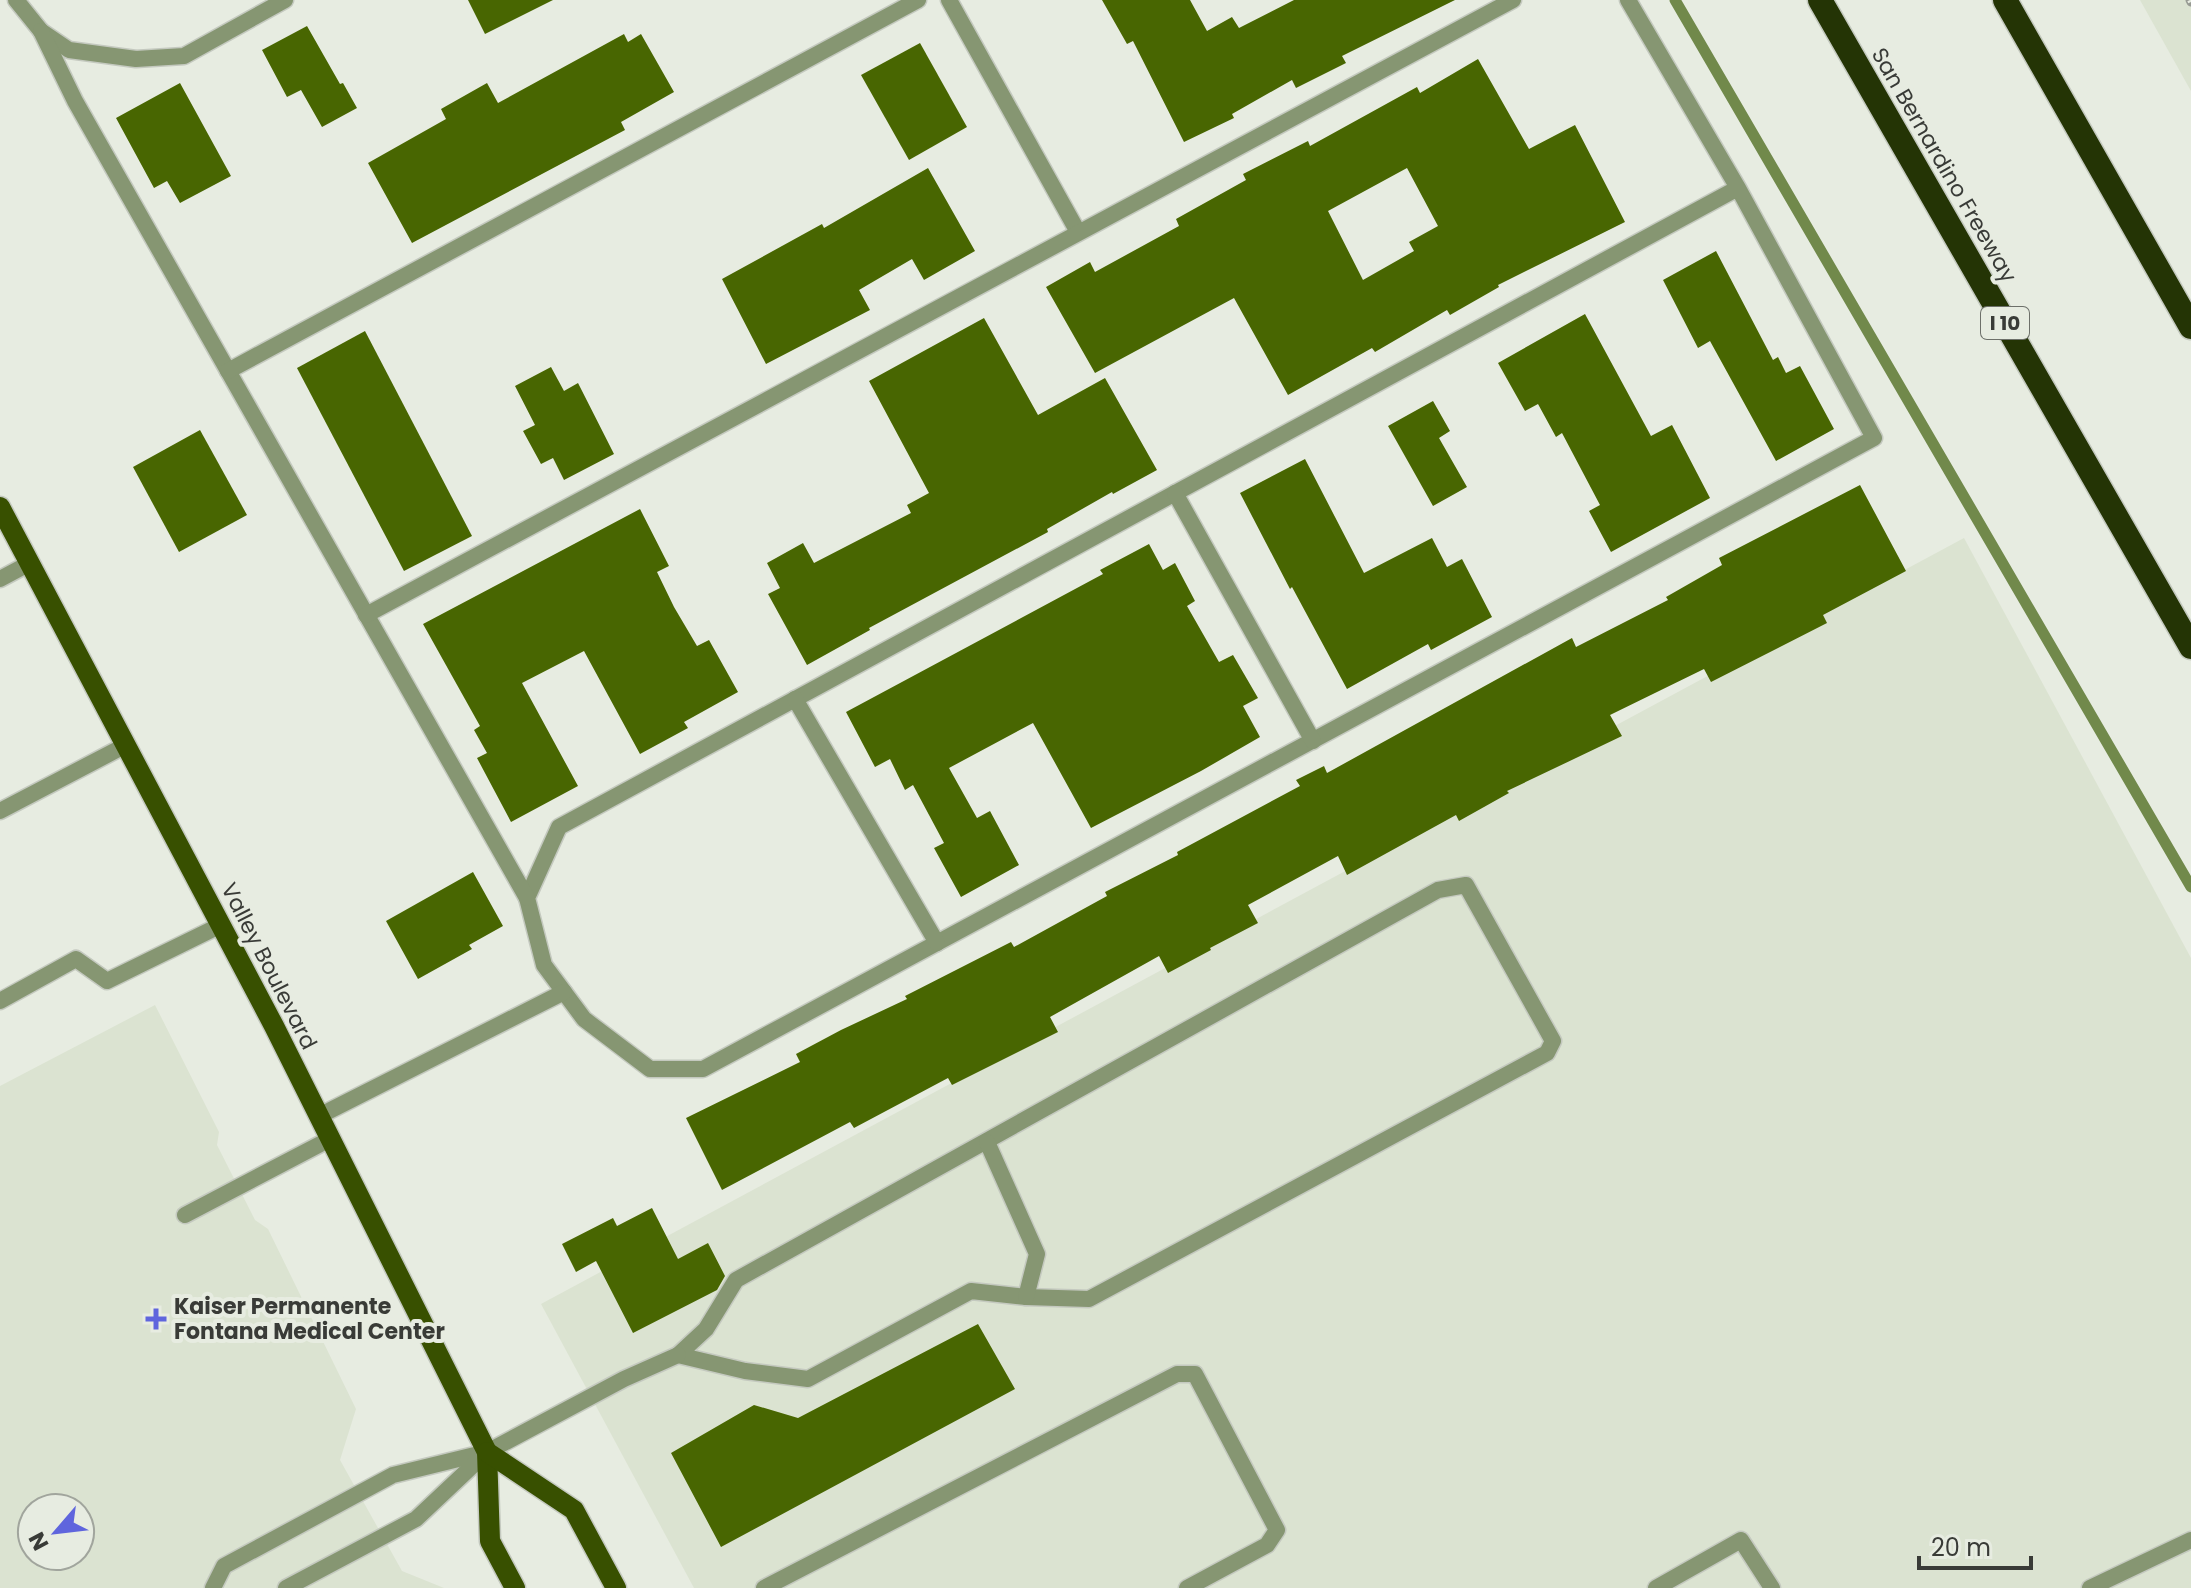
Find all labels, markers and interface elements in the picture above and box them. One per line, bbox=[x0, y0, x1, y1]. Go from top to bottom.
street label: San Bernardino Freeway bbox=[1864, 42, 2024, 289]
road number: I 10 bbox=[1981, 307, 2029, 339]
street label: Valley Boulevard bbox=[214, 877, 324, 1055]
place label: Kaiser Permanente Fontana Medical Center bbox=[174, 1291, 445, 1347]
marker: Kaiser Permanente Fontana Medical Center bbox=[145, 1308, 167, 1330]
north arrow bbox=[16, 1492, 96, 1572]
scale bar bbox=[1919, 1520, 2031, 1570]
text: N bbox=[21, 1527, 56, 1556]
text: 20 m bbox=[1931, 1531, 1991, 1564]

